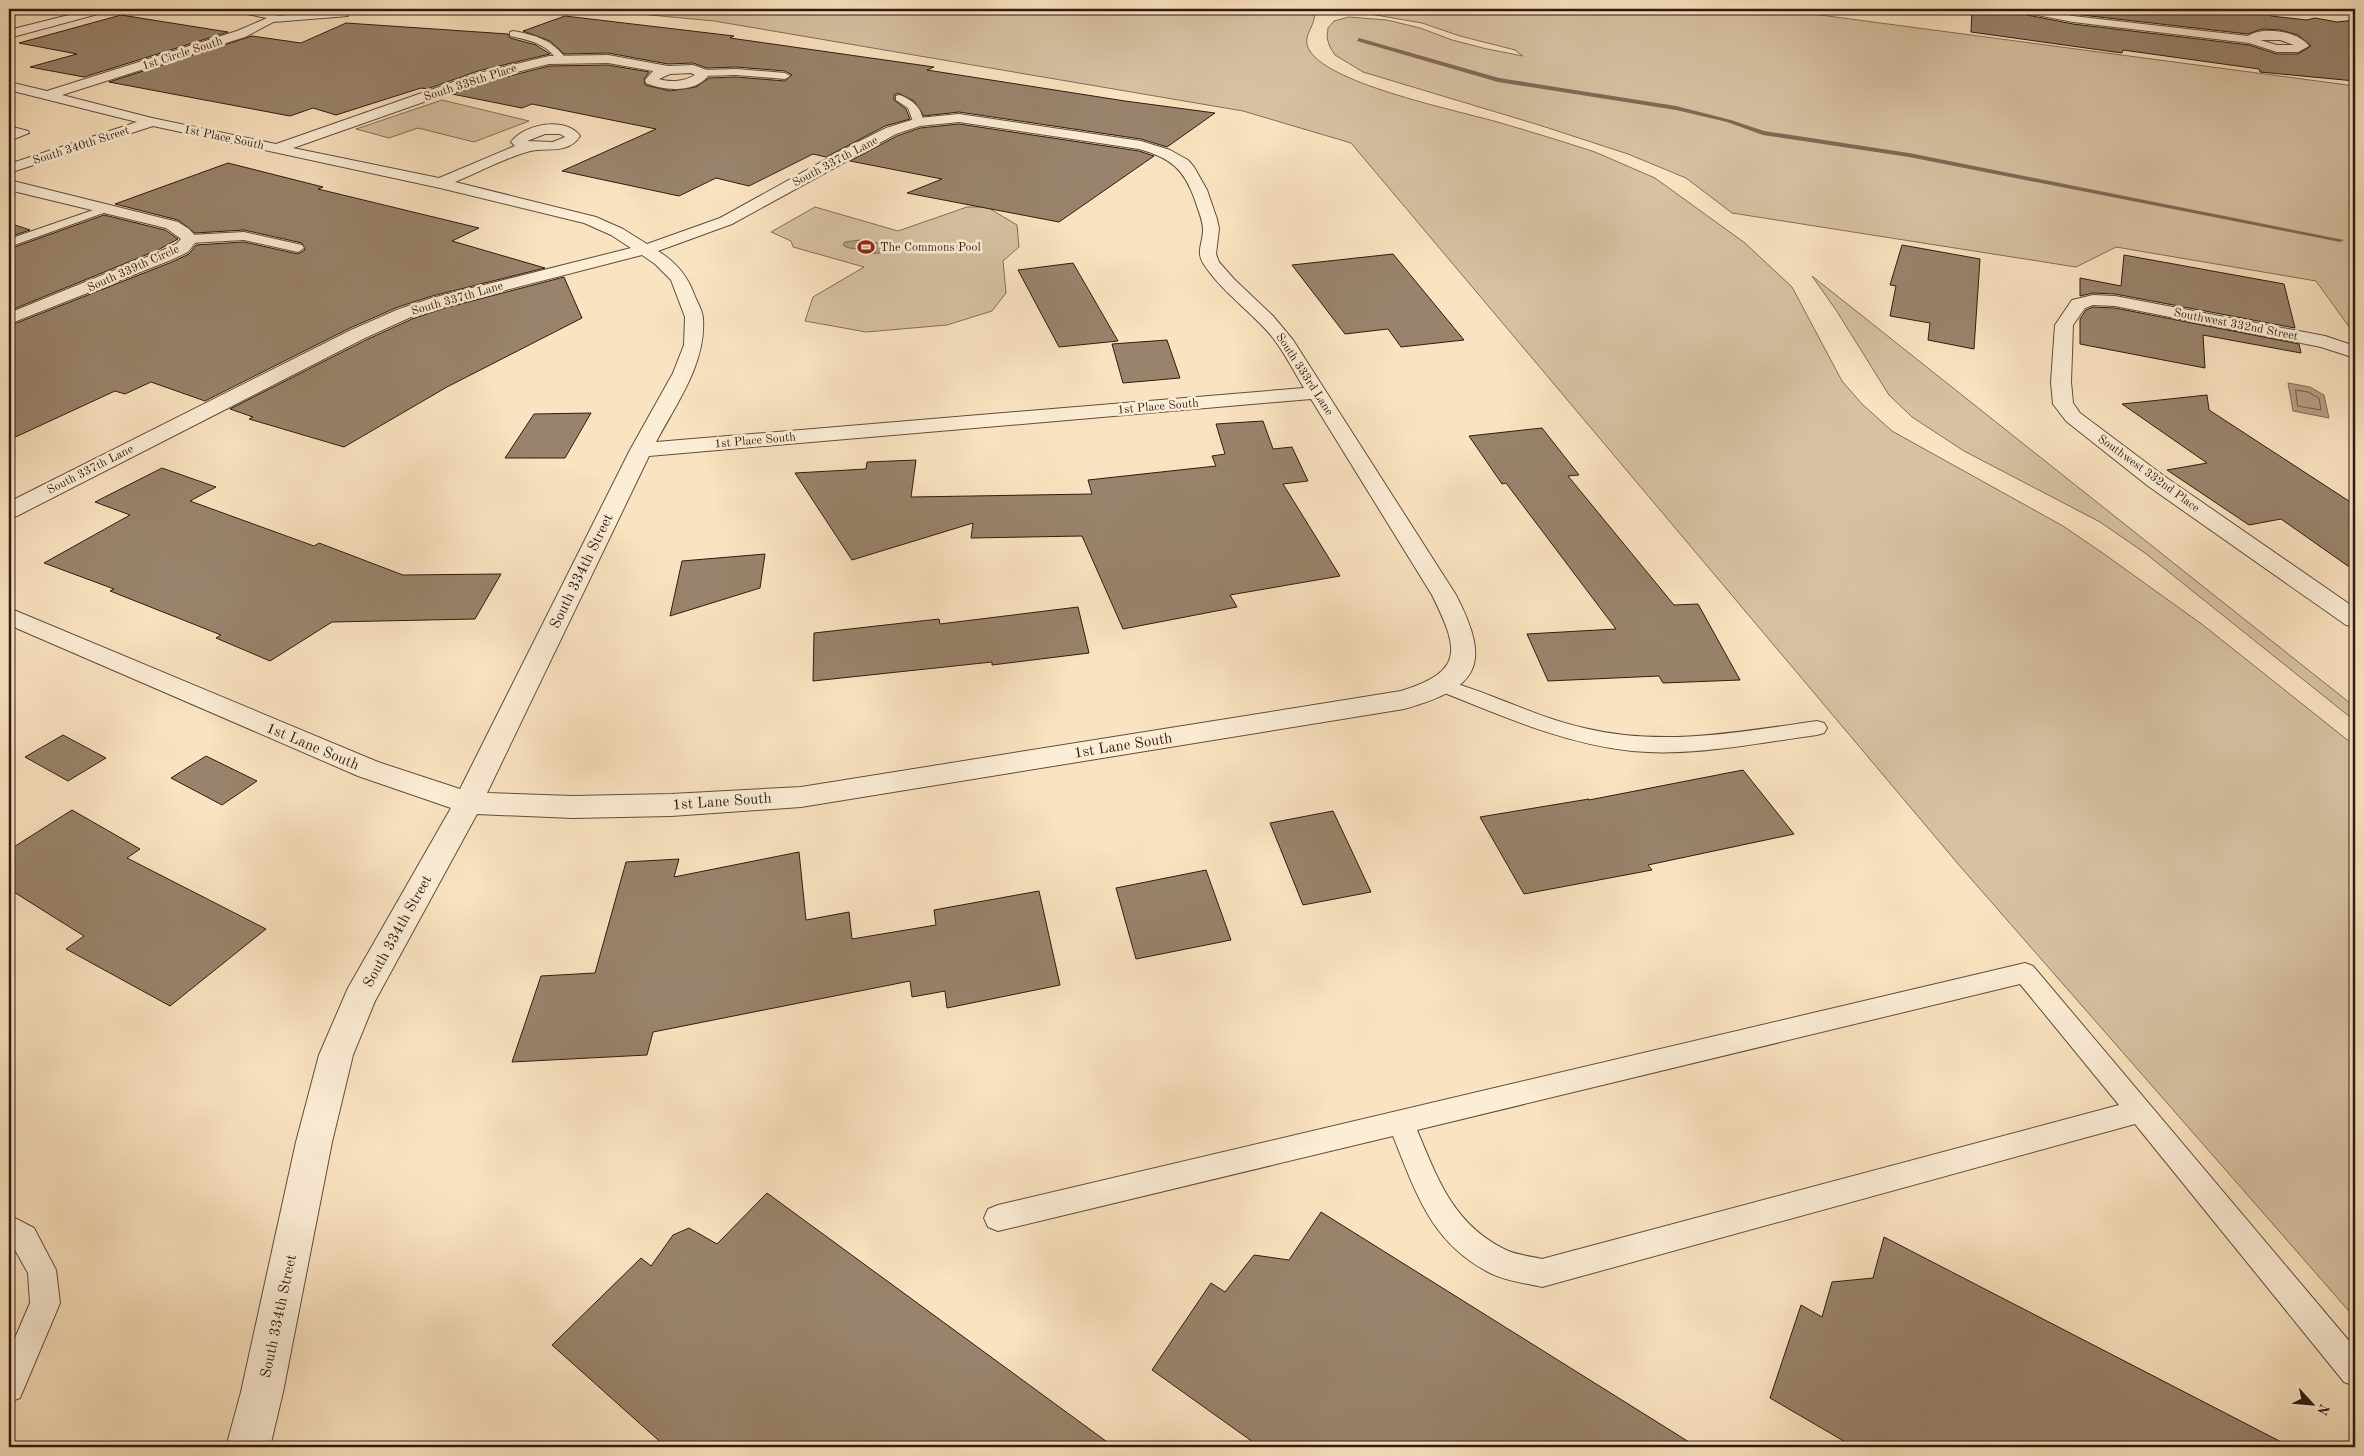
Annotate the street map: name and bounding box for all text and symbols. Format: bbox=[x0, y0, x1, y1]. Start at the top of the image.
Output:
street label: 1st Circle South bbox=[141, 35, 224, 73]
street label: South 338th Place bbox=[422, 62, 519, 104]
street label: 1st Place South bbox=[183, 124, 265, 152]
street label: South 340th Street bbox=[32, 125, 131, 167]
street label: South 337th Lane bbox=[791, 134, 881, 189]
sports icon: The Commons Pool bbox=[856, 237, 876, 257]
place label: The Commons Pool bbox=[880, 242, 981, 254]
street label: South 339th Circle bbox=[86, 243, 182, 295]
street label: South 337th Lane bbox=[410, 280, 505, 318]
street label: Southwest 332nd Street bbox=[2173, 307, 2299, 343]
street label: South 333rd Lane bbox=[1273, 331, 1335, 418]
street label: 1st Place South bbox=[1117, 397, 1200, 417]
street label: 1st Place South bbox=[714, 431, 797, 451]
street label: Southwest 332nd Place bbox=[2095, 433, 2202, 515]
street label: South 337th Lane bbox=[45, 443, 136, 497]
street label: South 334th Street bbox=[548, 512, 617, 631]
street label: 1st Lane South bbox=[264, 721, 361, 774]
street label: 1st Lane South bbox=[1073, 731, 1174, 762]
street label: 1st Lane South bbox=[672, 792, 772, 813]
street label: South 334th Street bbox=[361, 873, 435, 990]
street label: South 334th Street bbox=[259, 1253, 300, 1379]
north arrow bbox=[2286, 1378, 2336, 1428]
text: N bbox=[2314, 1401, 2331, 1417]

